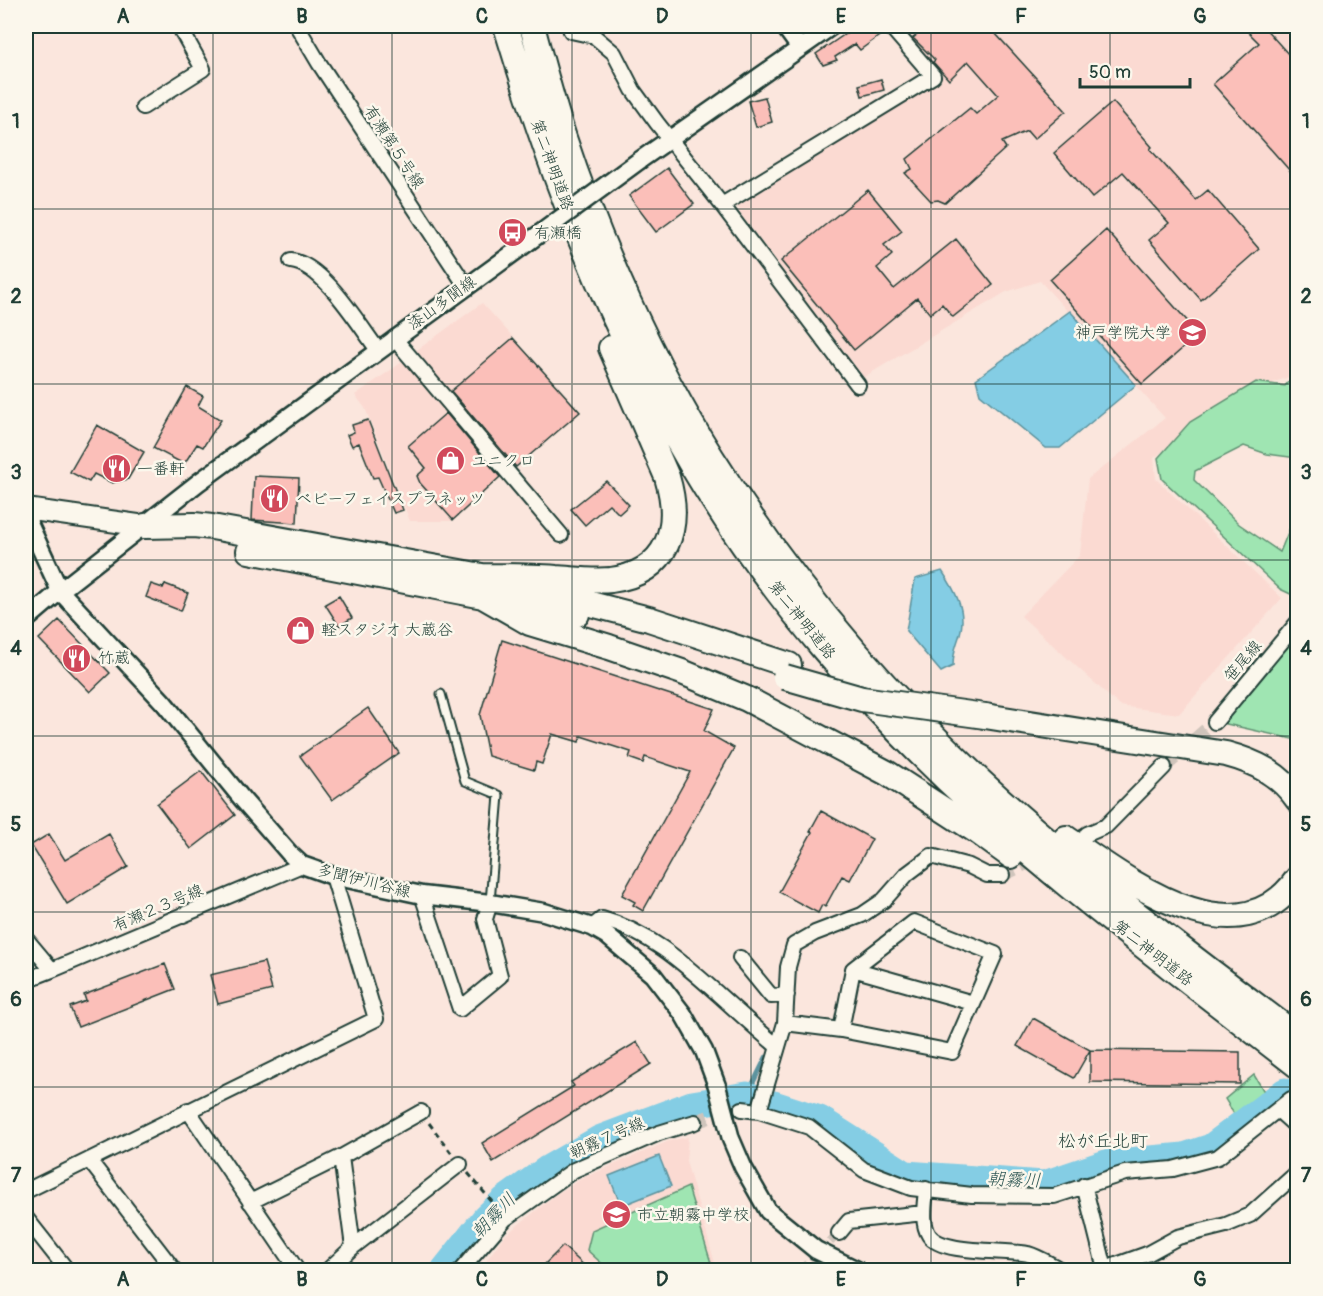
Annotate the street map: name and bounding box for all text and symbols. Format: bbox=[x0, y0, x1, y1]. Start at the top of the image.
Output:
text: A bbox=[117, 4, 130, 29]
text: B bbox=[296, 4, 308, 29]
text: C bbox=[476, 4, 488, 29]
text: D bbox=[656, 4, 669, 29]
text: E bbox=[836, 4, 847, 29]
text: F bbox=[1015, 4, 1027, 29]
text: G bbox=[1193, 4, 1207, 29]
scale bar bbox=[1080, 51, 1190, 89]
text: 50 m bbox=[1089, 61, 1131, 84]
street label: 有瀬第５号線 bbox=[359, 101, 429, 193]
text: 1 bbox=[12, 109, 20, 134]
text: 1 bbox=[1302, 109, 1310, 134]
street label: 第二神明道路 bbox=[526, 116, 578, 214]
bus stop icon: 有瀬橋 bbox=[497, 217, 529, 249]
place label: 有瀬橋 bbox=[534, 223, 582, 243]
street label: 漆山多聞線 bbox=[404, 271, 480, 335]
text: 2 bbox=[10, 284, 22, 309]
text: 2 bbox=[1300, 284, 1312, 309]
school or university icon: 神戸学院大学 bbox=[1176, 317, 1208, 349]
place label: 神戸学院大学 bbox=[1075, 323, 1171, 343]
shop icon: ユニクロ bbox=[434, 445, 466, 477]
place label: ユニクロ bbox=[471, 451, 535, 471]
restaurant icon: 一番軒 bbox=[100, 453, 132, 485]
place label: 一番軒 bbox=[137, 459, 185, 479]
text: 3 bbox=[10, 460, 22, 485]
text: 3 bbox=[1300, 460, 1312, 485]
restaurant icon: ベビーフェイスプラネッツ bbox=[259, 483, 291, 515]
place label: ベビーフェイスプラネッツ bbox=[296, 489, 485, 509]
street label: 第二神明道路 bbox=[764, 576, 840, 664]
shop icon: 軽スタジオ 大蔵谷 bbox=[284, 614, 316, 646]
place label: 軽スタジオ 大蔵谷 bbox=[321, 620, 453, 640]
text: 4 bbox=[10, 636, 22, 661]
street label: 笹尾線 bbox=[1220, 636, 1266, 686]
text: 4 bbox=[1300, 636, 1312, 661]
restaurant icon: 竹蔵 bbox=[61, 642, 93, 674]
place label: 竹蔵 bbox=[98, 648, 130, 668]
text: 5 bbox=[11, 812, 22, 837]
text: 5 bbox=[1301, 812, 1312, 837]
street label: 多聞伊川谷線 bbox=[315, 860, 413, 902]
street label: 有瀬２３号線 bbox=[110, 880, 206, 936]
street label: 第二神明道路 bbox=[1109, 916, 1197, 990]
text: 6 bbox=[10, 987, 22, 1012]
text: 6 bbox=[1300, 987, 1312, 1012]
street label: 朝霧７号線 bbox=[566, 1113, 648, 1163]
district label: 松が丘北町 bbox=[1058, 1130, 1148, 1153]
text: 7 bbox=[11, 1163, 22, 1188]
text: 7 bbox=[1301, 1163, 1312, 1188]
water label: 朝霧川 bbox=[987, 1168, 1041, 1192]
water label: 朝霧川 bbox=[467, 1189, 521, 1243]
school or university icon: 市立朝霧中学校 bbox=[600, 1199, 632, 1231]
place label: 市立朝霧中学校 bbox=[637, 1205, 749, 1225]
text: A bbox=[117, 1267, 130, 1292]
text: B bbox=[296, 1267, 308, 1292]
text: C bbox=[476, 1267, 488, 1292]
text: D bbox=[656, 1267, 669, 1292]
text: E bbox=[836, 1267, 847, 1292]
text: F bbox=[1015, 1267, 1027, 1292]
text: G bbox=[1193, 1267, 1207, 1292]

